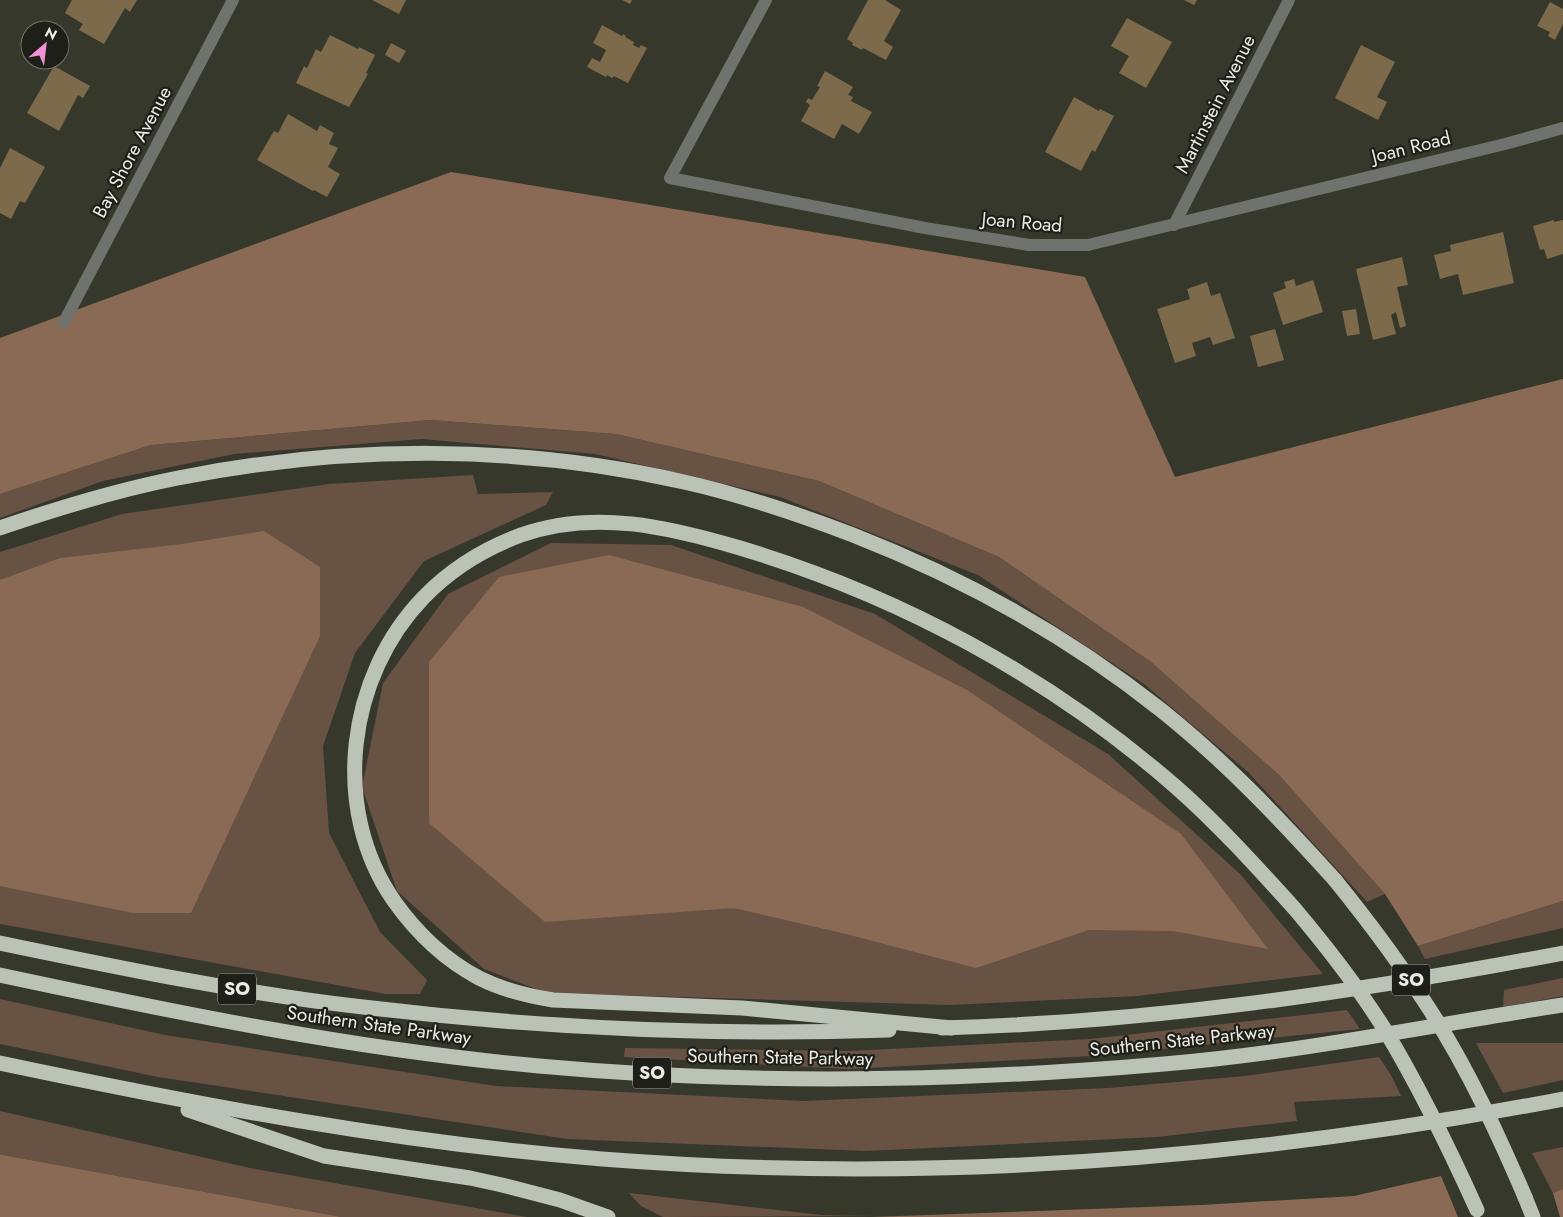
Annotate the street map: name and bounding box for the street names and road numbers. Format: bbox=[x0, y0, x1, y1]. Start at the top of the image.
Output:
street label: Martinstein Avenue bbox=[1168, 30, 1262, 178]
street label: Bay Shore Avenue bbox=[86, 81, 178, 223]
street label: Joan Road bbox=[1366, 124, 1453, 171]
street label: Joan Road bbox=[978, 205, 1063, 239]
road number: SO bbox=[1392, 964, 1430, 996]
road number: SO bbox=[218, 974, 256, 1004]
street label: Southern State Parkway bbox=[285, 999, 474, 1051]
street label: Southern State Parkway bbox=[1088, 1017, 1276, 1063]
street label: Southern State Parkway bbox=[687, 1042, 874, 1072]
road number: SO bbox=[633, 1058, 671, 1088]

